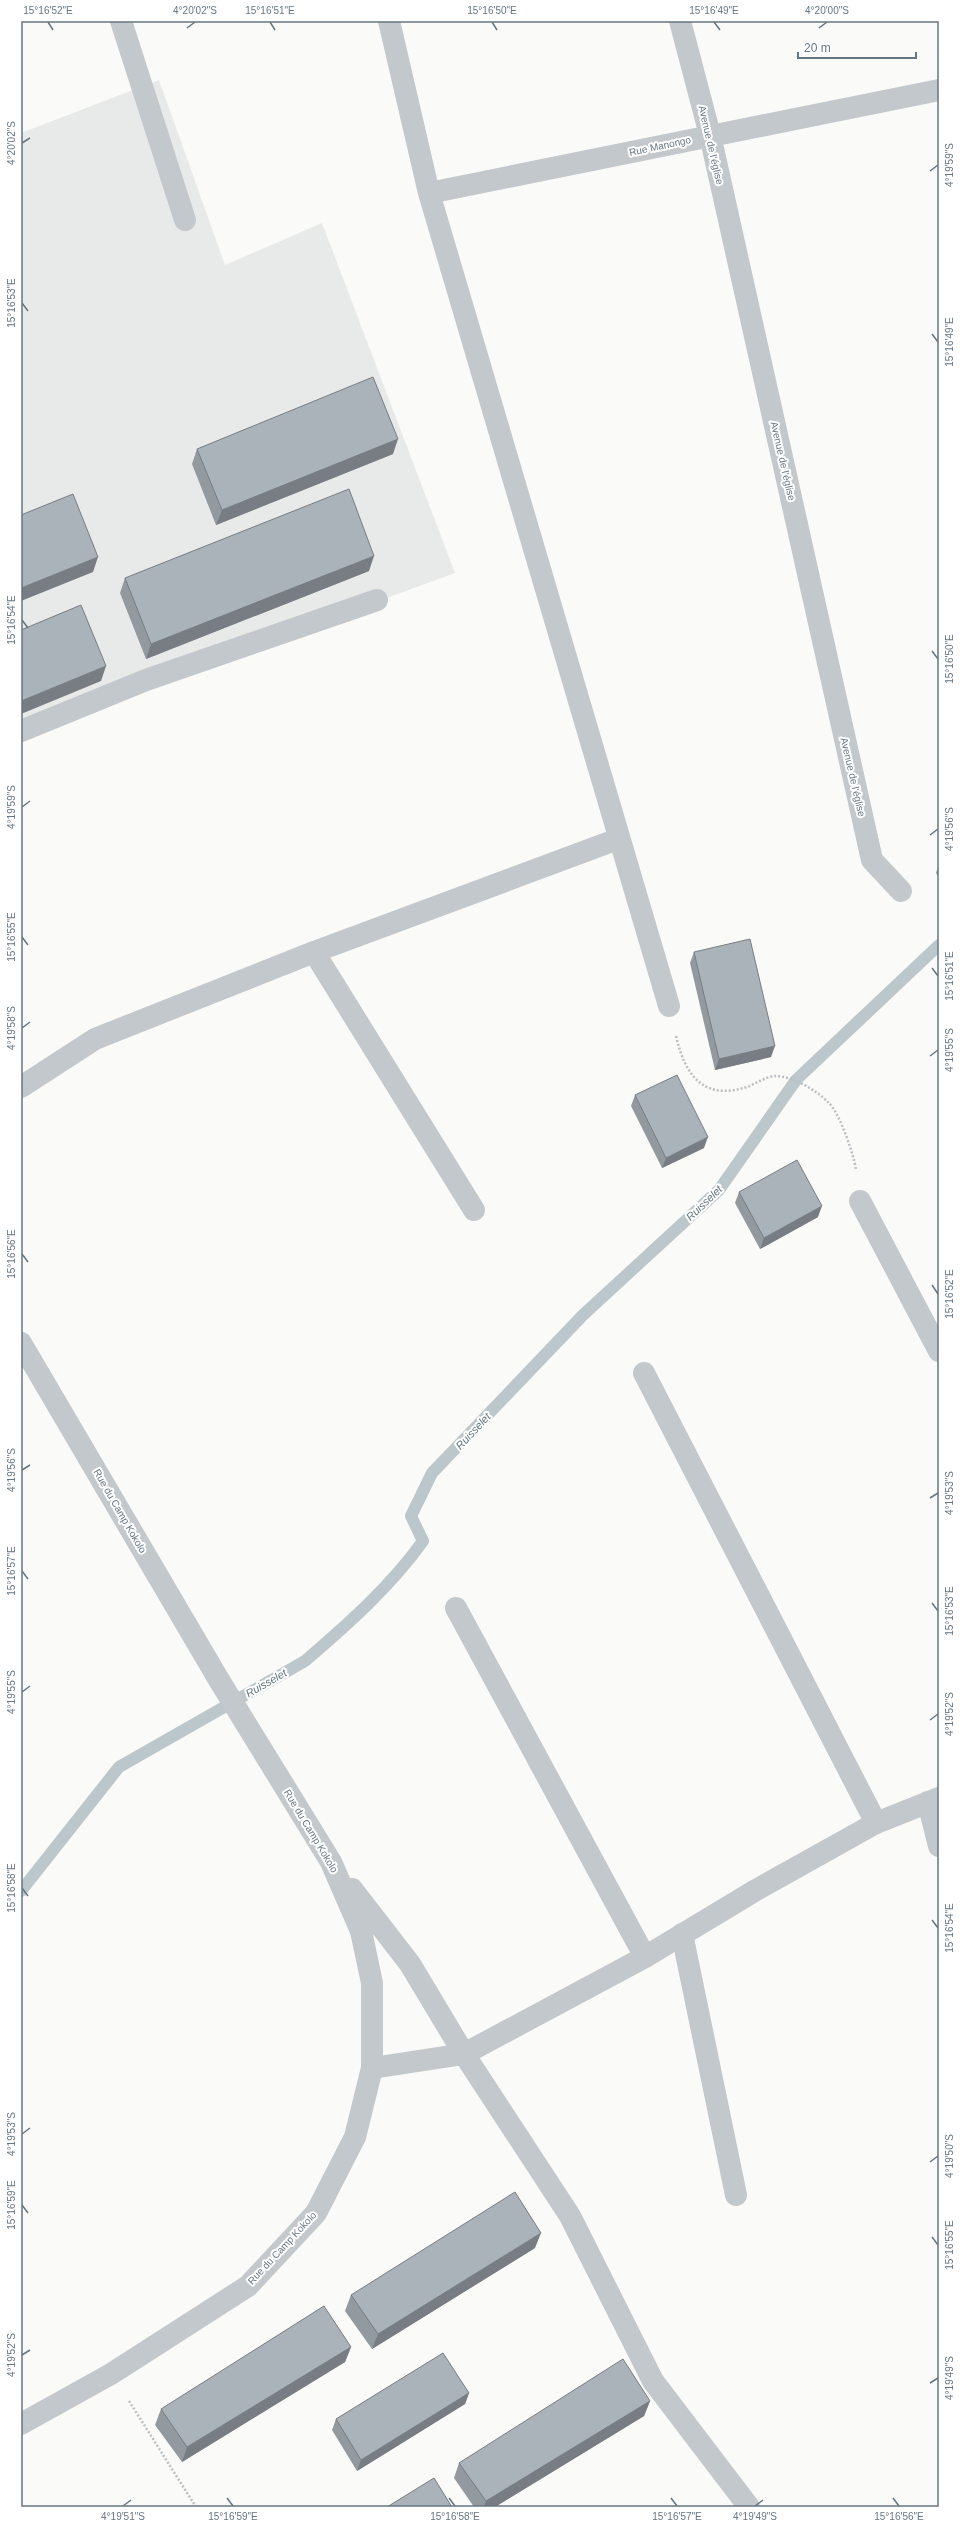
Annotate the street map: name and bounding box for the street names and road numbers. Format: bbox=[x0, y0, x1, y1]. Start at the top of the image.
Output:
street label: Avenue de l'église bbox=[697, 104, 726, 186]
street label: Rue Manongo bbox=[628, 134, 692, 158]
street label: Avenue de l'église bbox=[769, 420, 798, 502]
street label: Avenue de l'église bbox=[839, 736, 868, 818]
street label: Rue du Camp Kokolo bbox=[91, 1467, 149, 1555]
street label: Rue du Camp Kokolo bbox=[282, 1787, 340, 1875]
street label: Rue du Camp Kokolo bbox=[246, 2209, 319, 2287]

